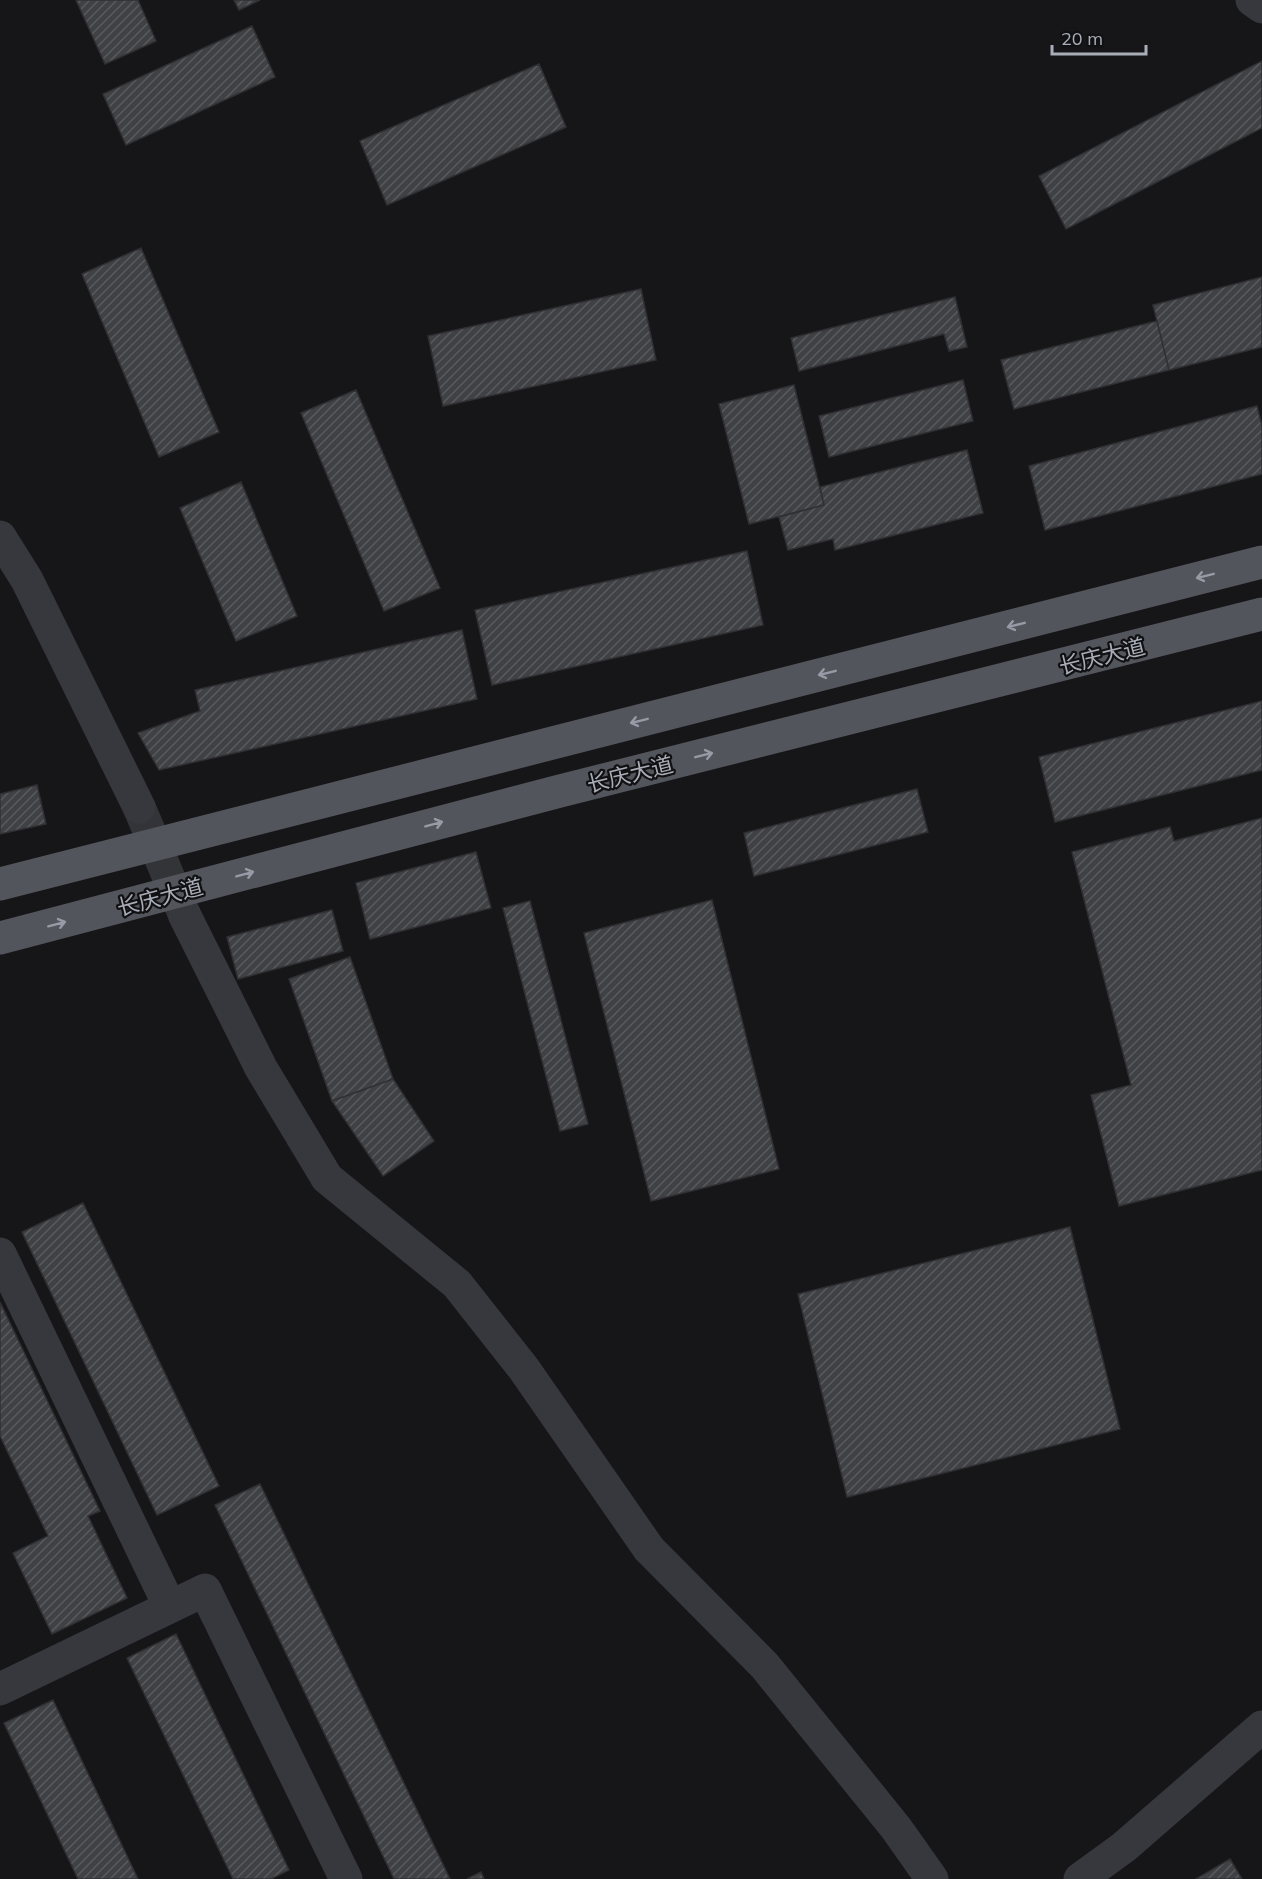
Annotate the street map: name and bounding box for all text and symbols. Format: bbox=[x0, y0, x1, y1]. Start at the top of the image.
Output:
scale bar bbox=[1052, 18, 1146, 56]
text: 20 m bbox=[1061, 27, 1103, 50]
one-way arrow bbox=[1196, 571, 1215, 583]
one-way arrow bbox=[1007, 619, 1026, 631]
street label: 长庆大道 bbox=[1056, 632, 1148, 680]
one-way arrow bbox=[818, 667, 837, 679]
one-way arrow bbox=[629, 716, 648, 728]
one-way arrow bbox=[694, 749, 713, 761]
street label: 长庆大道 bbox=[584, 750, 676, 798]
one-way arrow bbox=[424, 818, 443, 830]
one-way arrow bbox=[235, 868, 254, 880]
street label: 长庆大道 bbox=[114, 872, 206, 922]
one-way arrow bbox=[47, 917, 66, 929]

